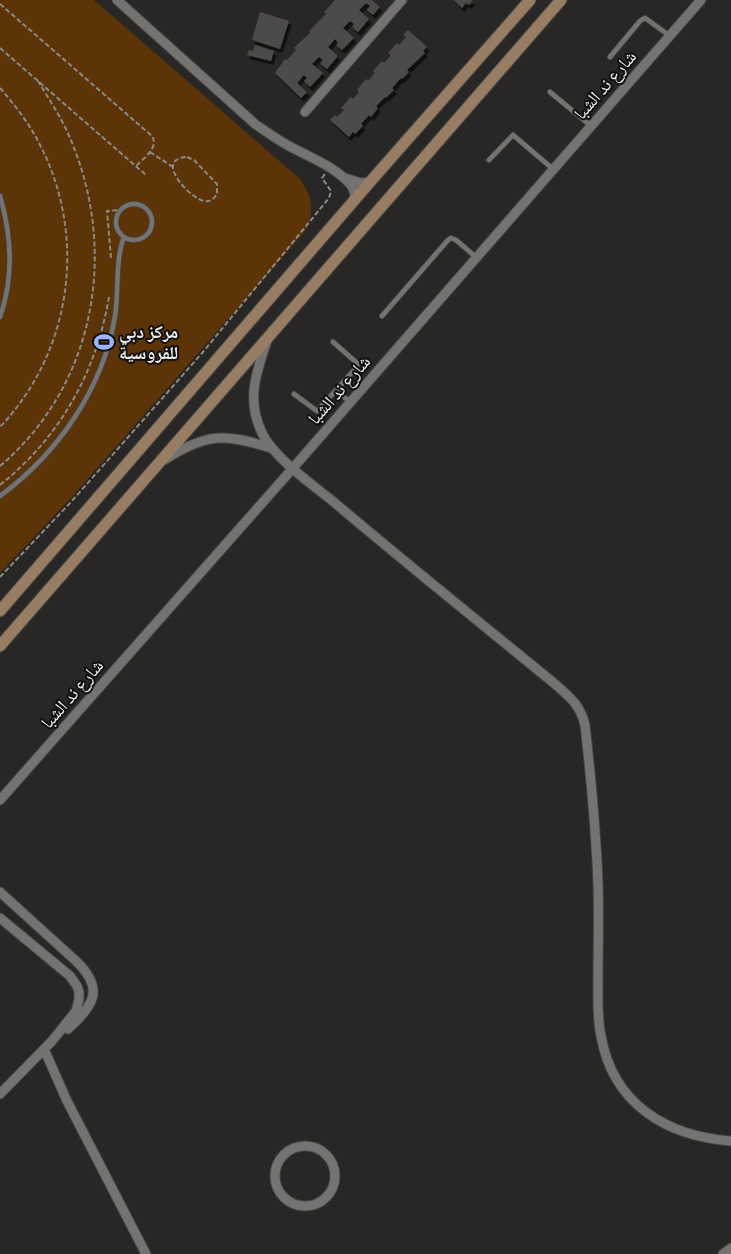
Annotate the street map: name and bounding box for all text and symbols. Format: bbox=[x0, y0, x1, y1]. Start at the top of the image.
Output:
street label: شارع ند الشبا bbox=[570, 47, 641, 124]
place label: مركز دبي للفروسية bbox=[119, 322, 178, 363]
sports icon: مركز دبي للفروسية bbox=[93, 331, 115, 353]
street label: شارع ند الشبا bbox=[304, 352, 375, 429]
street label: شارع ند الشبا bbox=[37, 656, 108, 733]

